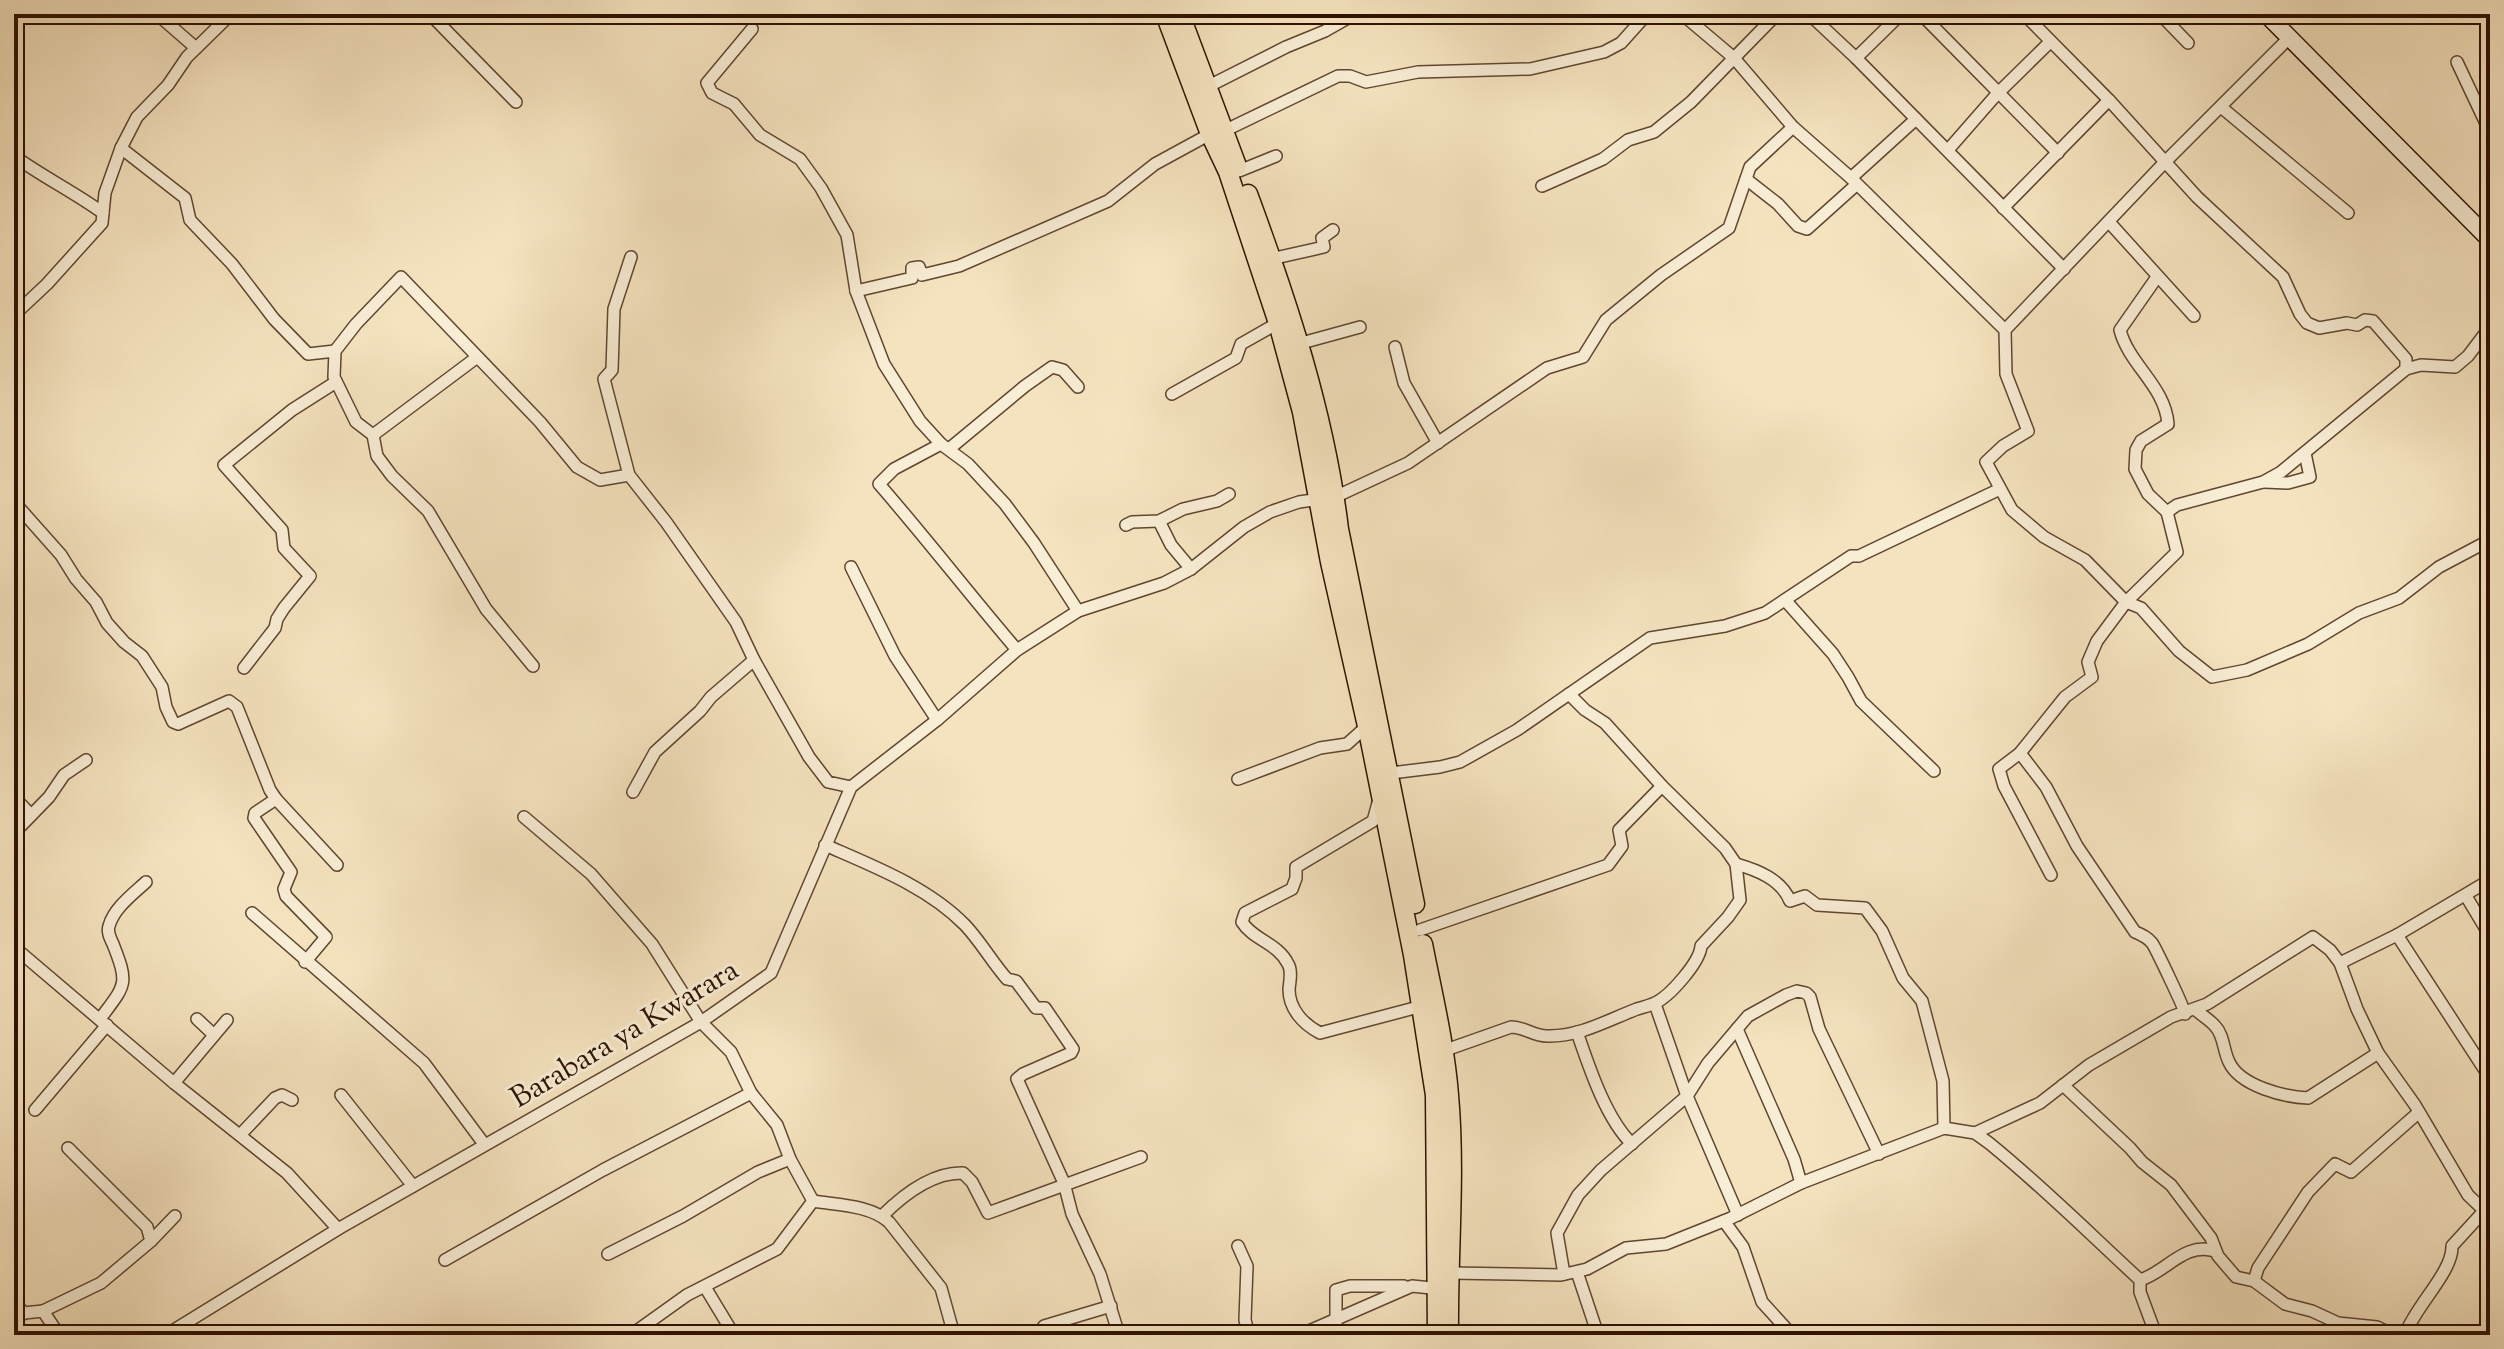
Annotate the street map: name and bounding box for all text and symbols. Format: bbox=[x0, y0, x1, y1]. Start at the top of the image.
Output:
street label: Barabara ya Kwarara bbox=[503, 950, 748, 1120]

